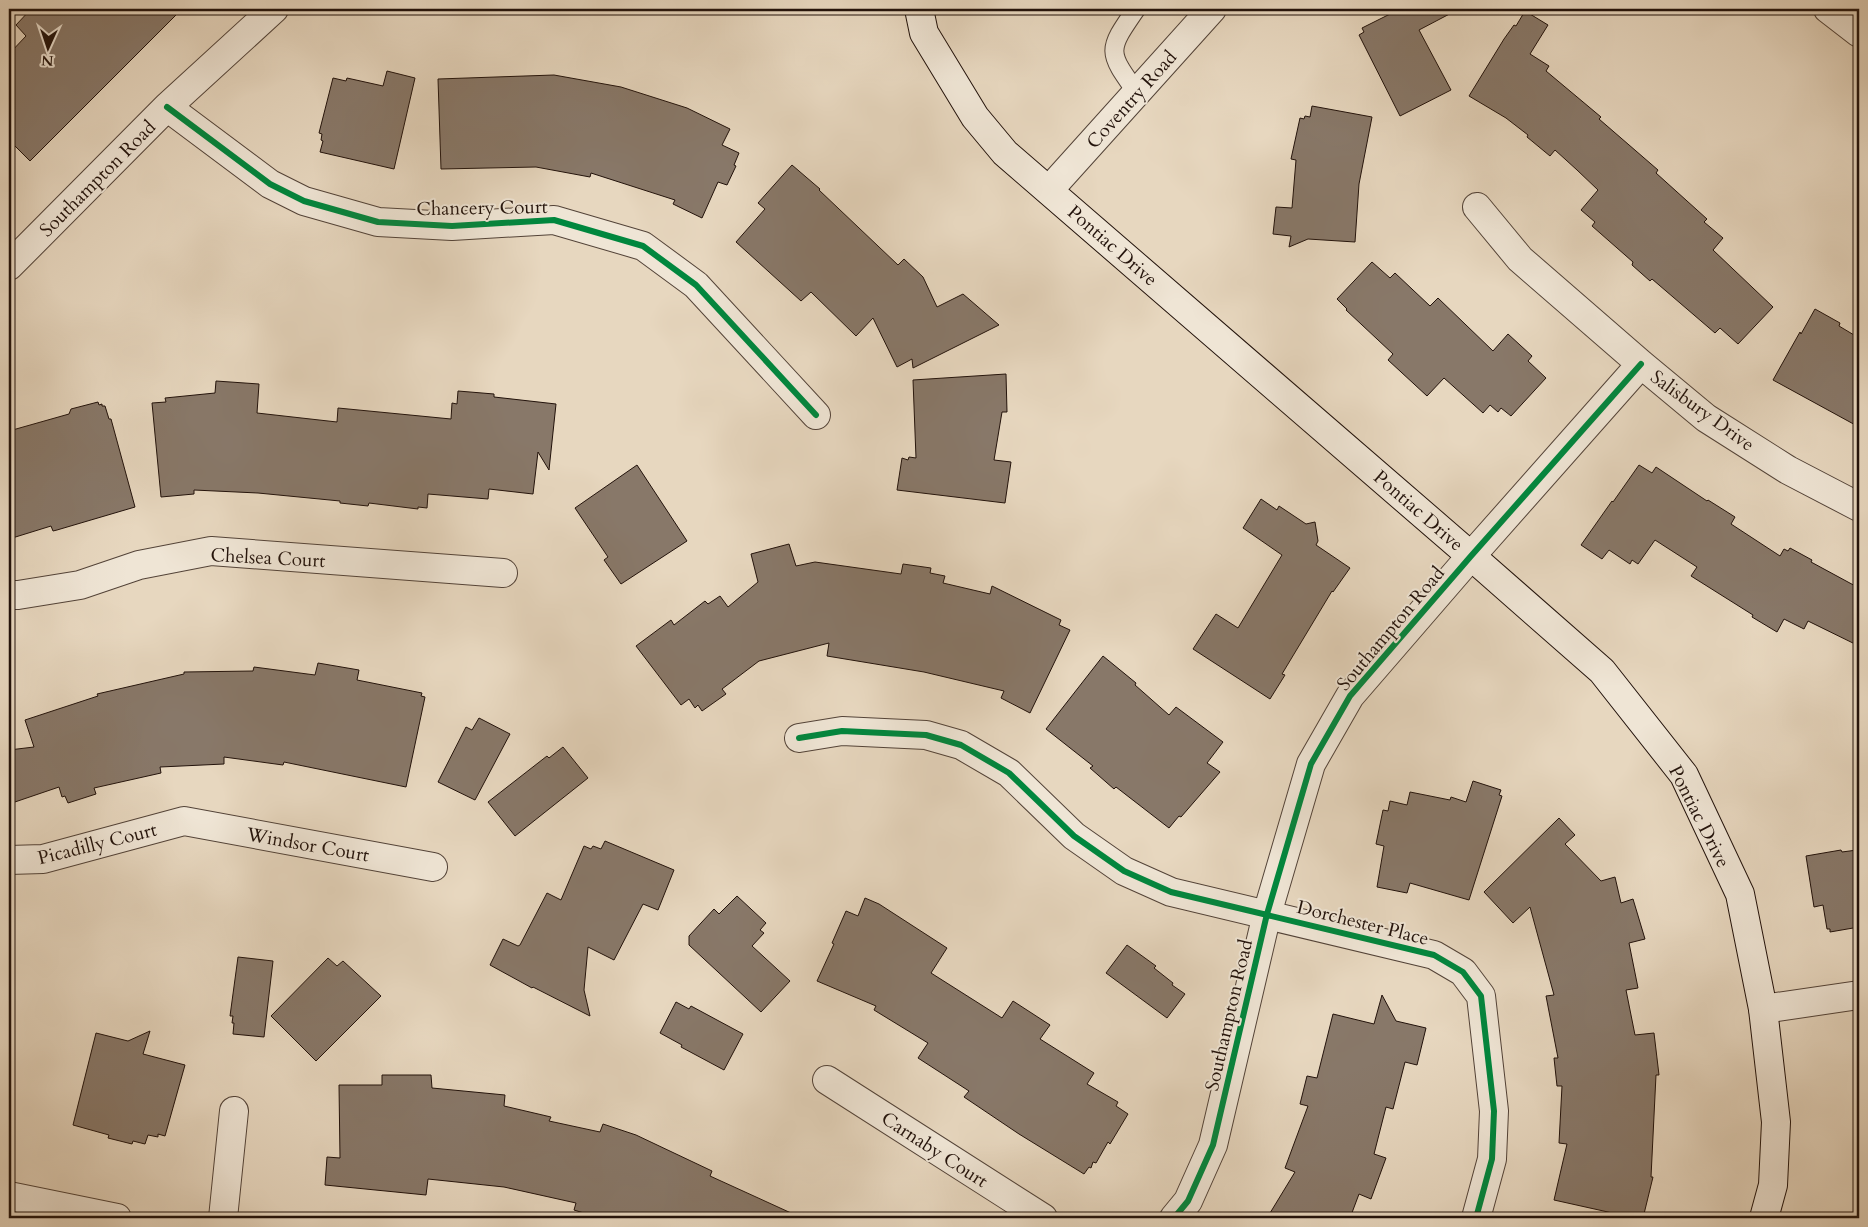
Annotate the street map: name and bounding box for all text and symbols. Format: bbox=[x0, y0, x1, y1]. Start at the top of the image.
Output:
north arrow bbox=[22, 22, 72, 72]
street label: Coventry Road bbox=[1081, 45, 1183, 154]
text: N bbox=[41, 51, 54, 70]
street label: Southampton Road bbox=[34, 115, 162, 243]
street label: Chancery Court bbox=[416, 194, 548, 222]
street label: Pontiac Drive bbox=[1062, 199, 1163, 292]
street label: Salisbury Drive bbox=[1645, 364, 1760, 457]
street label: Pontiac Drive bbox=[1368, 464, 1469, 557]
street label: Chelsea Court bbox=[210, 542, 326, 574]
street label: Southampton Road bbox=[1331, 561, 1451, 696]
street label: Pontiac Drive bbox=[1662, 761, 1736, 872]
street label: Picadilly Court bbox=[35, 817, 160, 871]
street label: Windsor Court bbox=[243, 821, 371, 869]
street label: Dorchester Place bbox=[1294, 894, 1431, 952]
street label: Southampton Road bbox=[1199, 937, 1259, 1094]
street label: Carnaby Court bbox=[876, 1106, 993, 1194]

